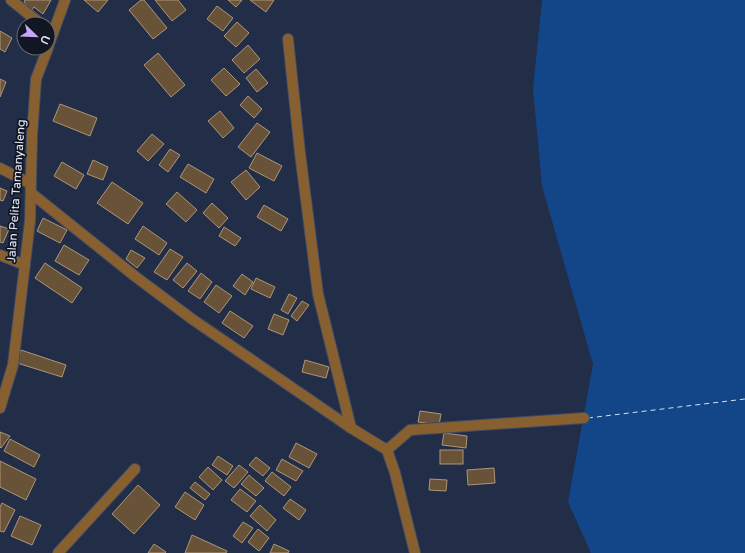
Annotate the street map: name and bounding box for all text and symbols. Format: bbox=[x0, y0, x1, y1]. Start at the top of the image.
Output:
north arrow bbox=[16, 16, 56, 56]
text: U bbox=[37, 33, 52, 46]
street label: Jalan Pelita Tamanyaleng bbox=[4, 119, 28, 263]

